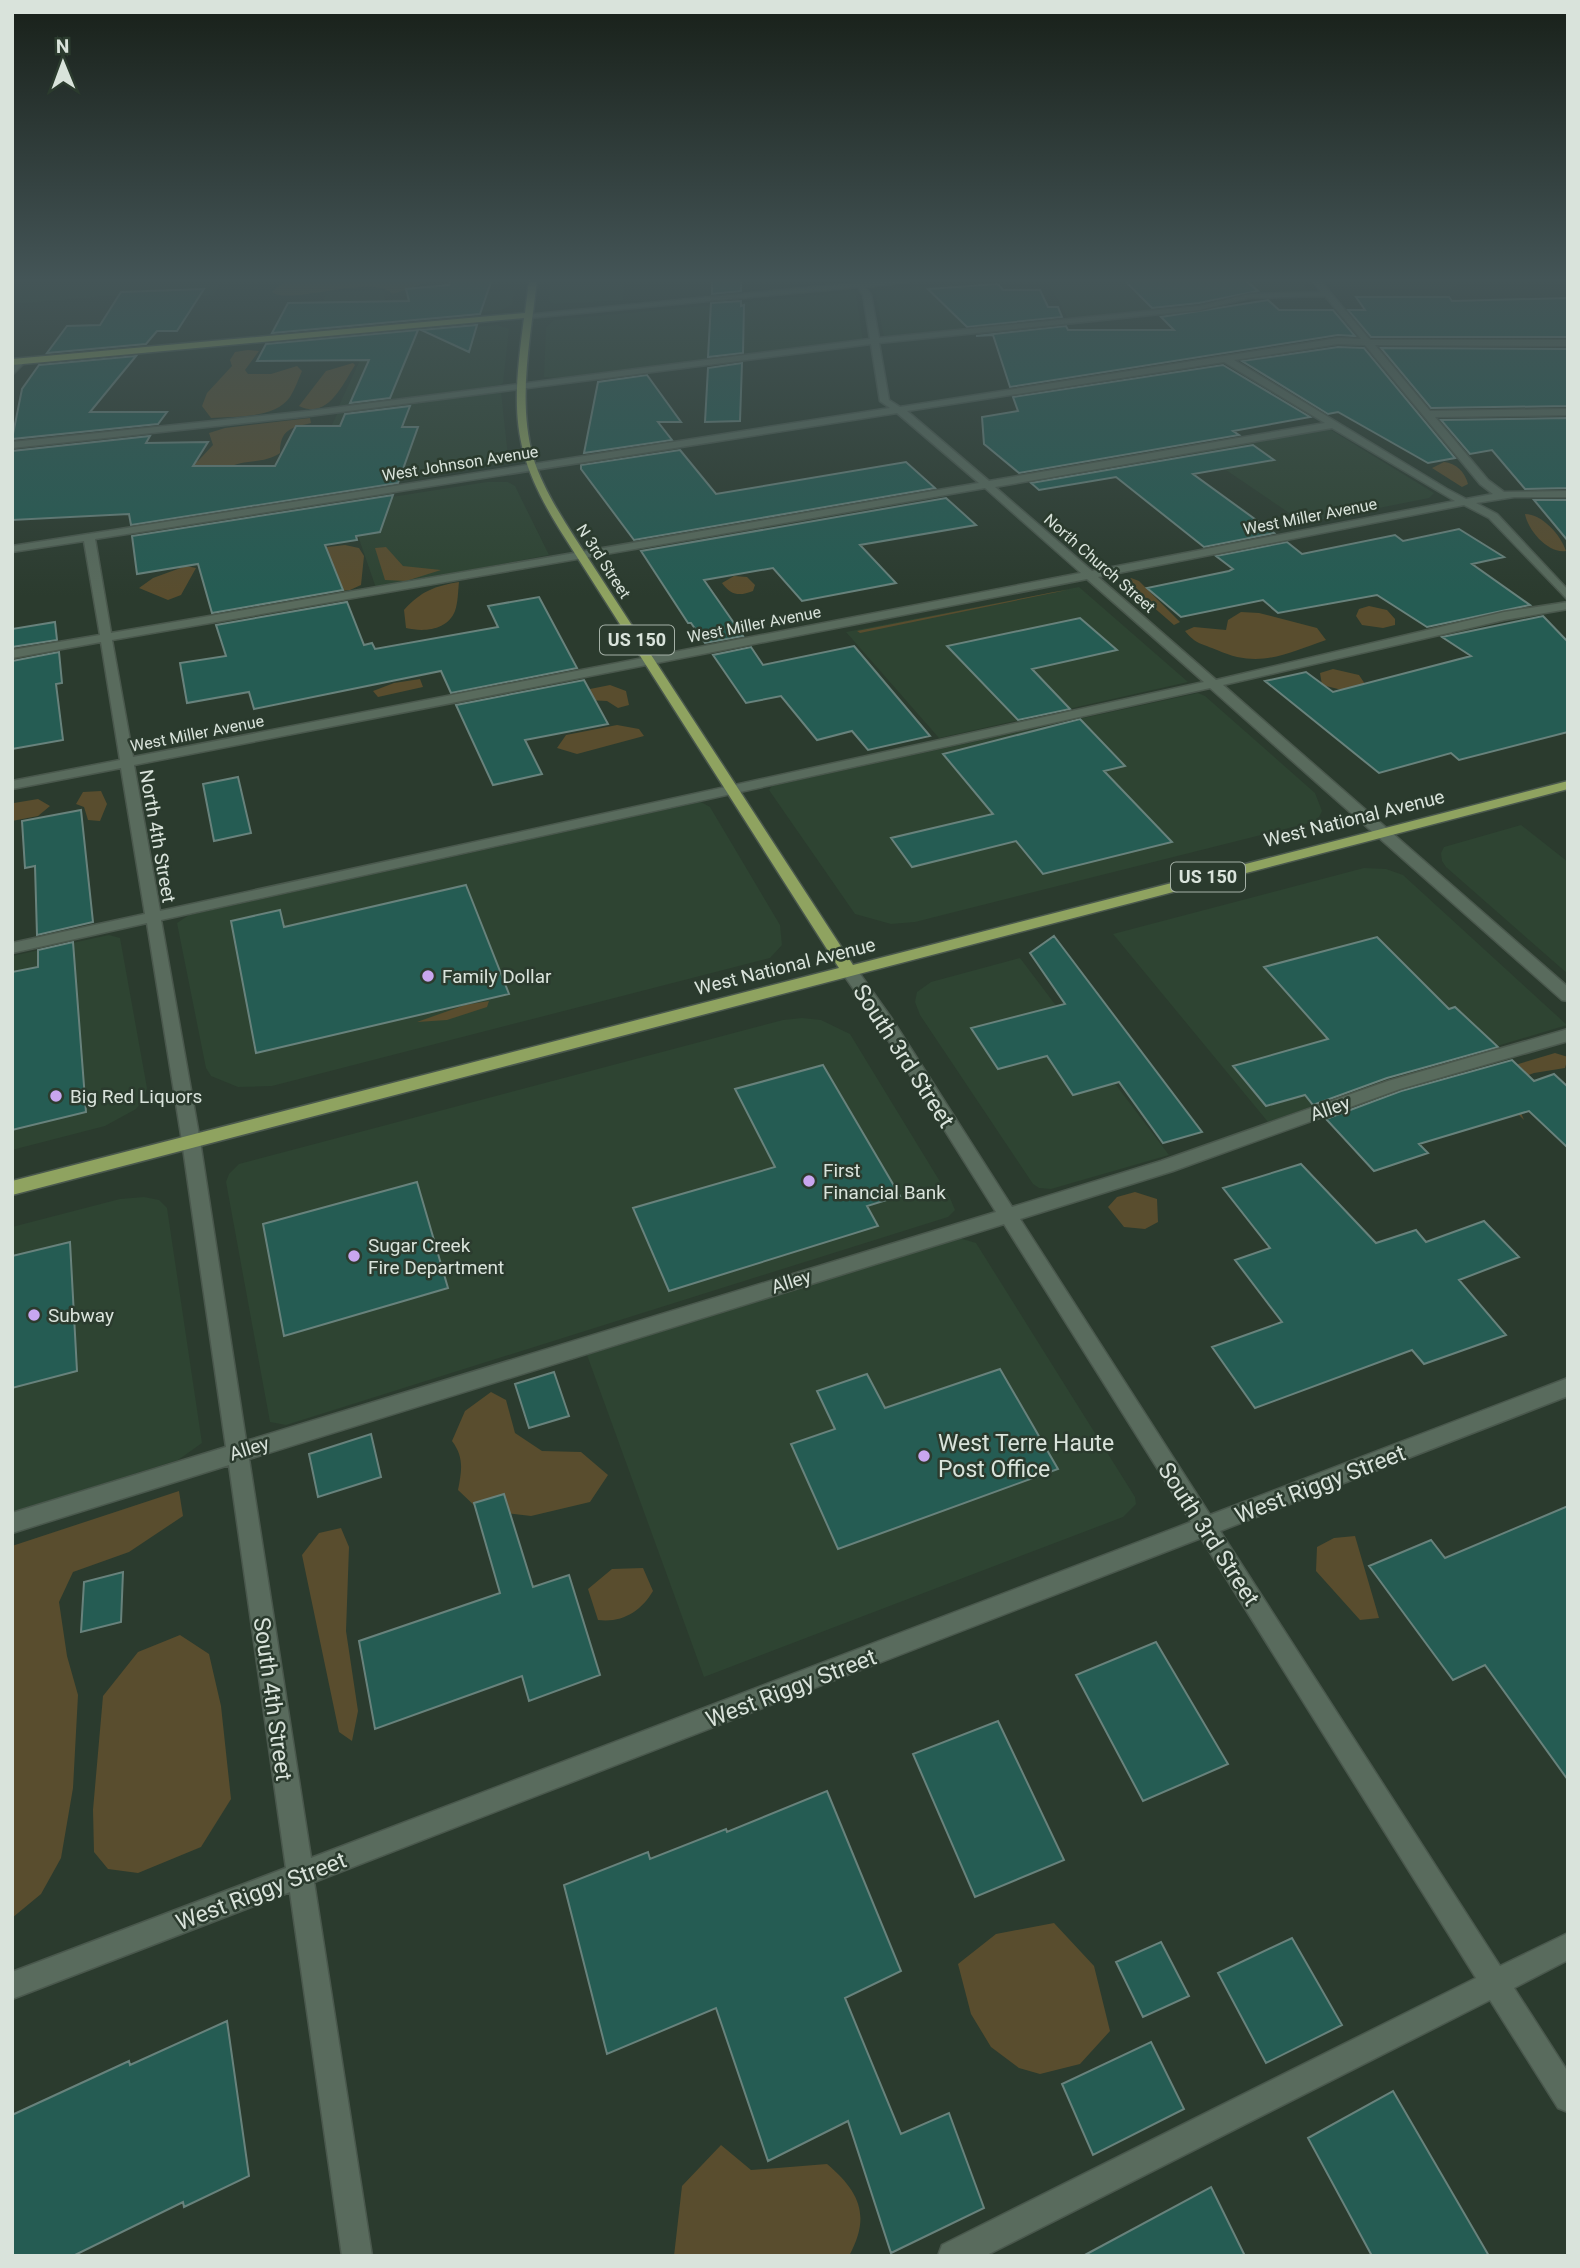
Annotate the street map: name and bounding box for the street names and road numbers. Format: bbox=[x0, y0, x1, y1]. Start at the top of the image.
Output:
street label: West Johnson Avenue bbox=[381, 442, 540, 485]
street label: West Miller Avenue bbox=[1242, 494, 1379, 539]
street label: North Church Street bbox=[1040, 510, 1159, 617]
street label: N 3rd Street bbox=[573, 521, 635, 602]
street label: West Miller Avenue bbox=[686, 602, 823, 647]
road number: US 150 bbox=[600, 626, 674, 654]
street label: West Miller Avenue bbox=[129, 711, 266, 756]
street label: North 4th Street bbox=[134, 768, 181, 905]
street label: West National Avenue bbox=[1261, 785, 1447, 852]
road number: US 150 bbox=[1171, 862, 1245, 892]
street label: West National Avenue bbox=[692, 933, 878, 1000]
street label: South 3rd Street bbox=[847, 980, 960, 1133]
street label: Alley bbox=[1307, 1091, 1353, 1126]
street label: Alley bbox=[768, 1265, 814, 1298]
street label: Alley bbox=[226, 1432, 272, 1465]
street label: West Riggy Street bbox=[1231, 1440, 1409, 1529]
street label: South 3rd Street bbox=[1152, 1458, 1265, 1611]
street label: South 4th Street bbox=[248, 1616, 297, 1783]
street label: West Riggy Street bbox=[702, 1644, 880, 1733]
street label: West Riggy Street bbox=[172, 1847, 350, 1936]

